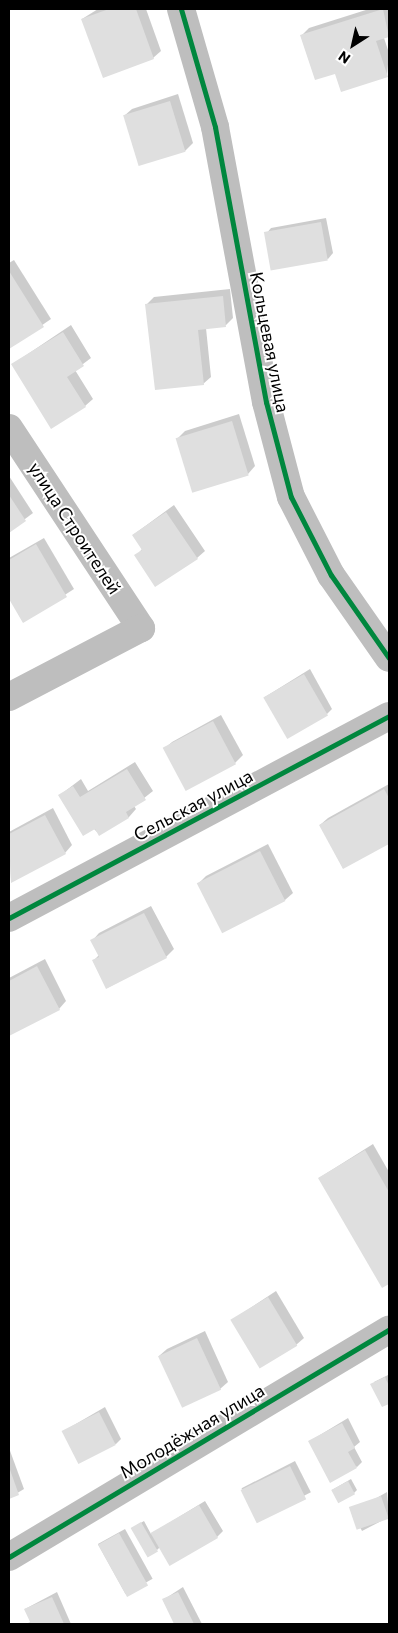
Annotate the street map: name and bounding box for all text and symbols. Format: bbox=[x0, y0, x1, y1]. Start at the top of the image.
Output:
north arrow bbox=[328, 20, 378, 70]
text: N bbox=[335, 48, 353, 68]
street label: Кольцевая улица bbox=[246, 270, 294, 414]
street label: улица Строителей bbox=[24, 458, 126, 598]
street label: Сельская улица bbox=[130, 765, 256, 845]
street label: Молодёжная улица bbox=[116, 1379, 268, 1483]

